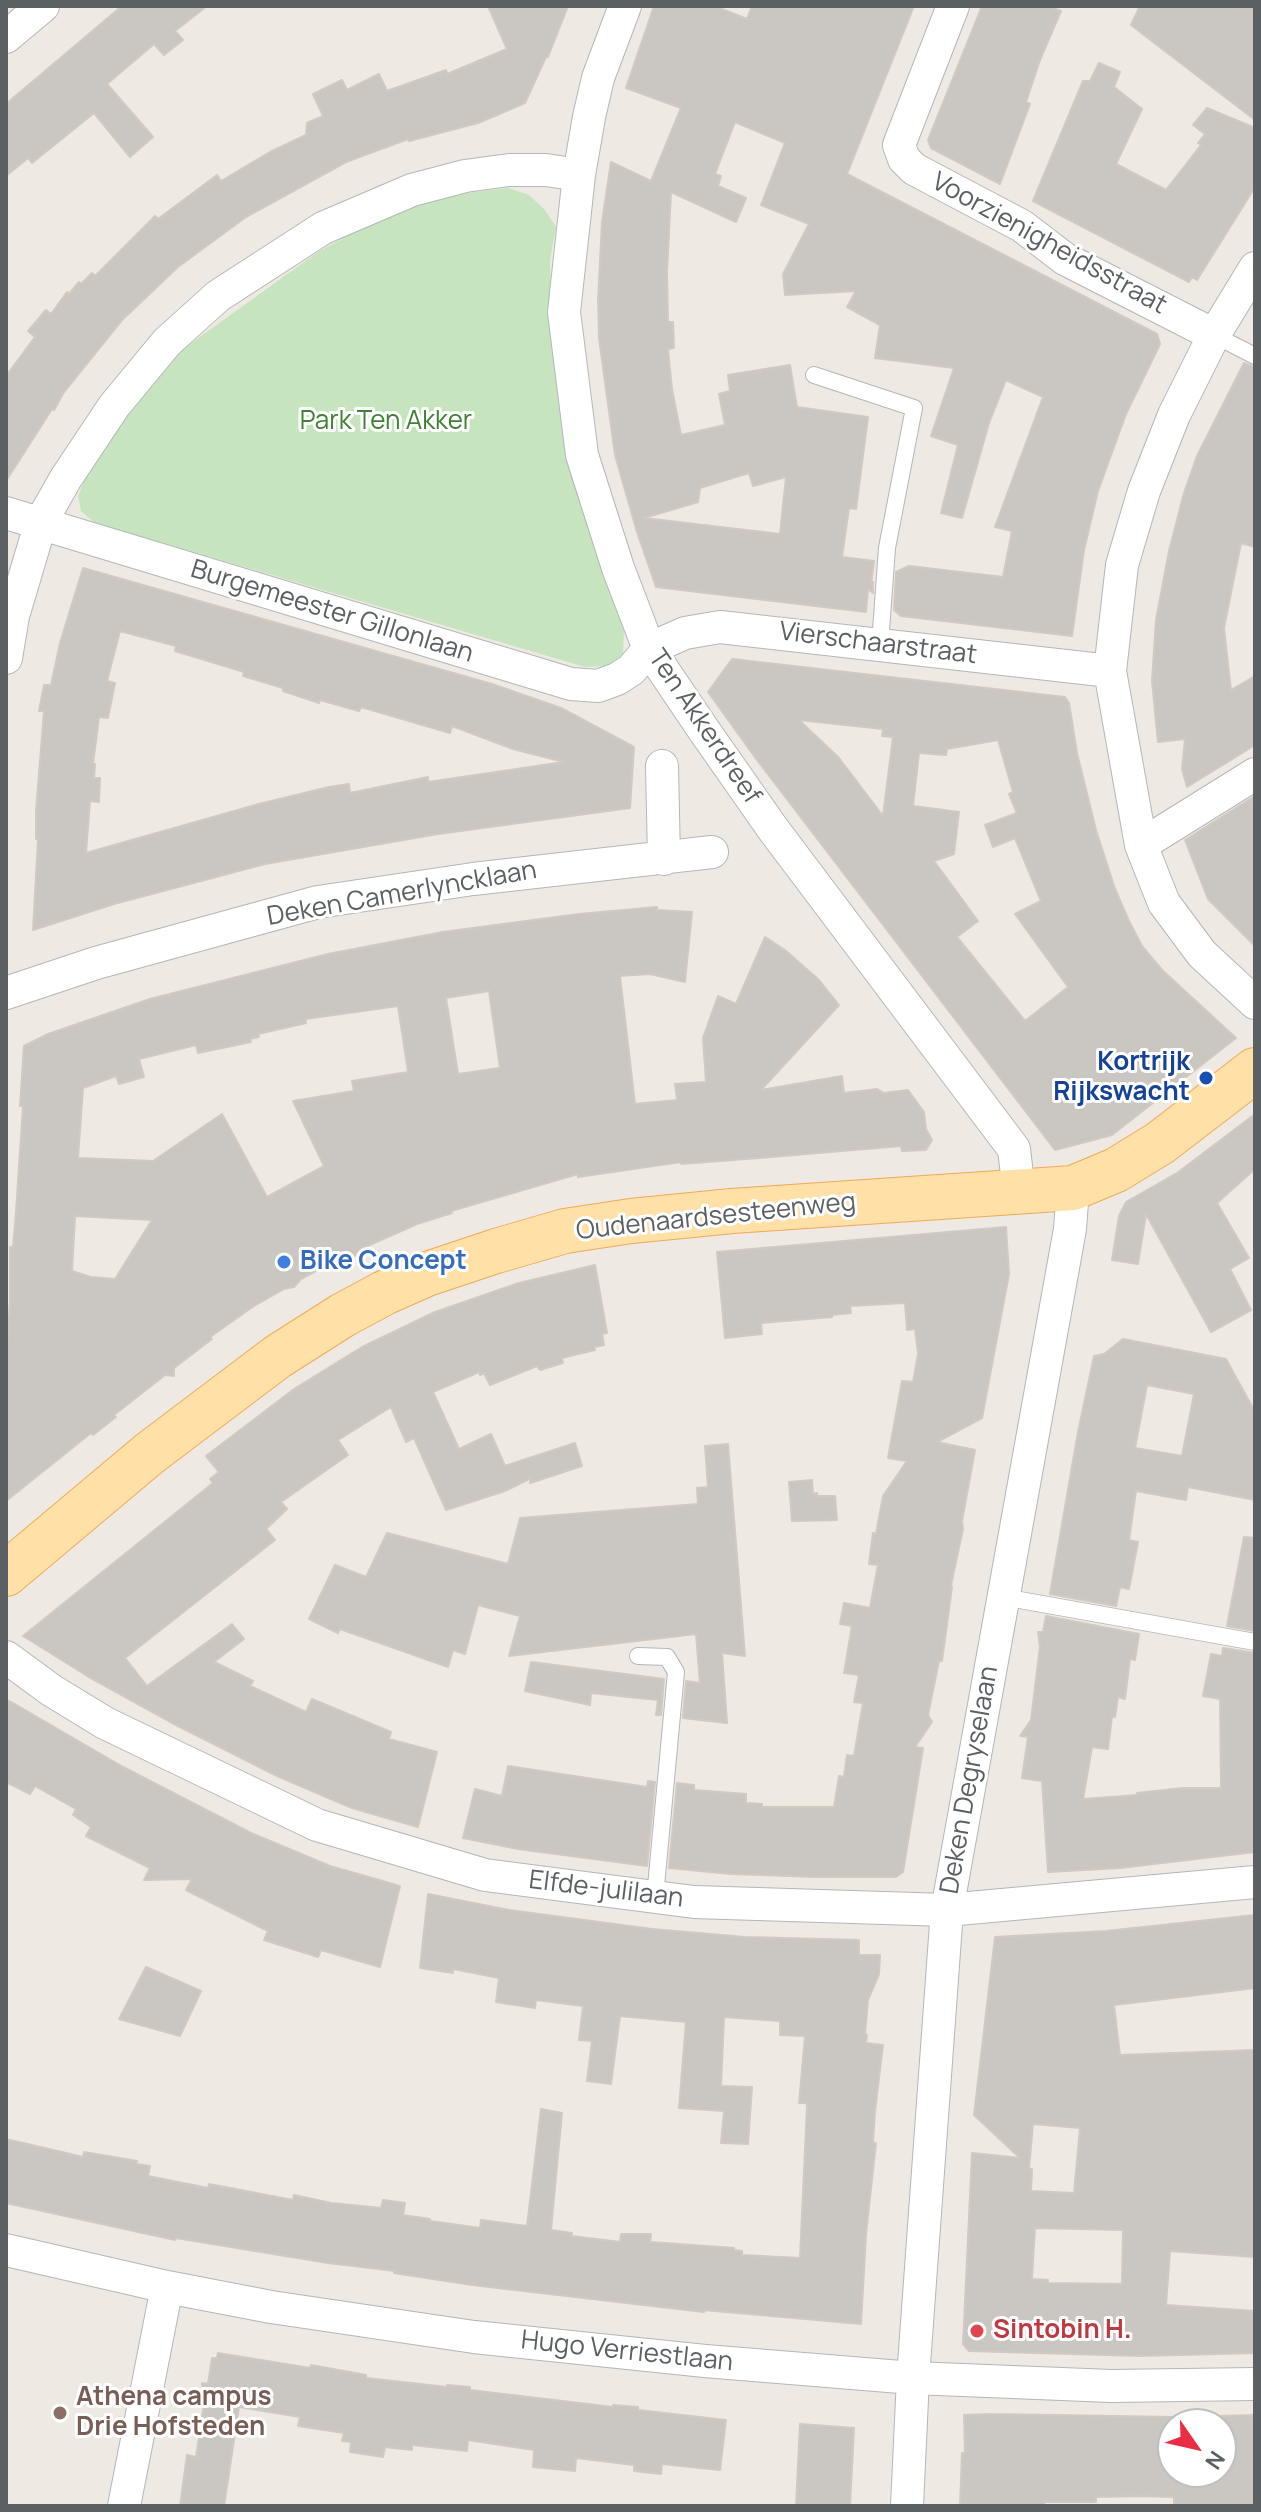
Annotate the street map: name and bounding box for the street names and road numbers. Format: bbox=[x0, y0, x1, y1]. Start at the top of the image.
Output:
street label: Voorzienigheidsstraat bbox=[926, 166, 1172, 322]
street label: Burgemeester Gillonlaan bbox=[187, 554, 477, 670]
street label: Vierschaarstraat bbox=[777, 616, 979, 672]
street label: Ten Akkerdreef bbox=[641, 644, 767, 810]
street label: Deken Camerlyncklaan bbox=[265, 855, 539, 933]
street label: Oudenaardsesteenweg bbox=[575, 1187, 857, 1247]
street label: Deken Degryselaan bbox=[935, 1664, 1005, 1896]
street label: Elfde-julilaan bbox=[527, 1865, 685, 1915]
street label: Hugo Verriestlaan bbox=[519, 2325, 735, 2379]

